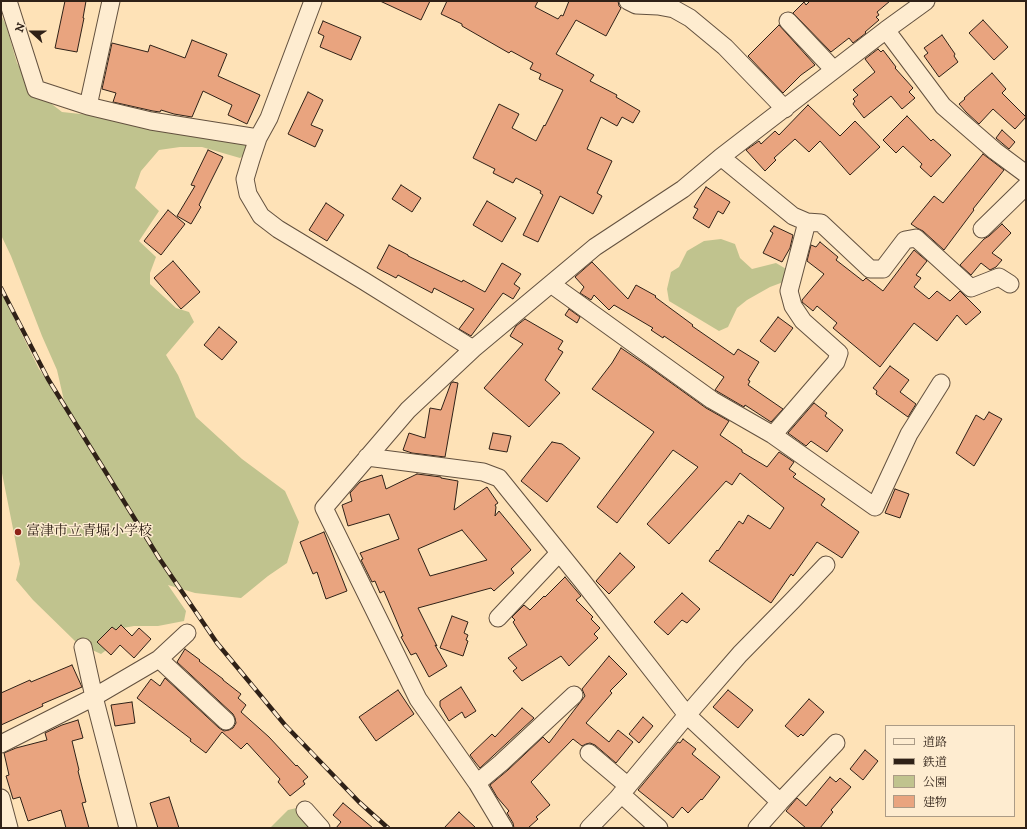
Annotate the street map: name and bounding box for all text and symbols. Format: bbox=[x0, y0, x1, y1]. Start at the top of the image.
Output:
north arrow bbox=[12, 12, 52, 52]
text: N bbox=[13, 21, 29, 34]
place label: 富津市立青堀小学校 bbox=[26, 524, 152, 540]
marker: 富津市立青堀小学校 bbox=[13, 527, 23, 537]
legend bbox=[885, 725, 1015, 817]
text: 道路 bbox=[923, 735, 947, 750]
text: 鉄道 bbox=[923, 755, 947, 770]
text: 公園 bbox=[923, 775, 947, 790]
text: 建物 bbox=[923, 795, 947, 810]

